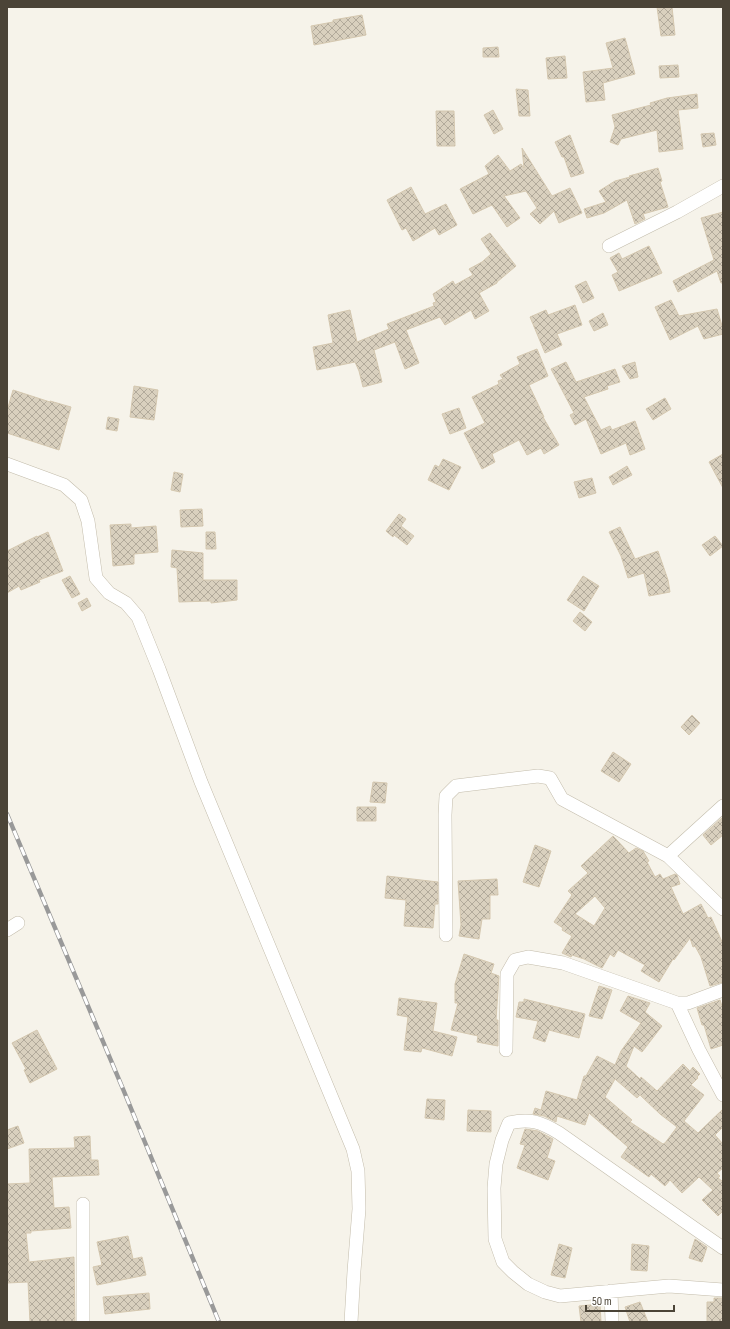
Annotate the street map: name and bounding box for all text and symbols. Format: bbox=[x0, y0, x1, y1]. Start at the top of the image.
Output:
scale bar bbox=[586, 1287, 674, 1313]
text: 50 m bbox=[592, 1294, 612, 1309]

